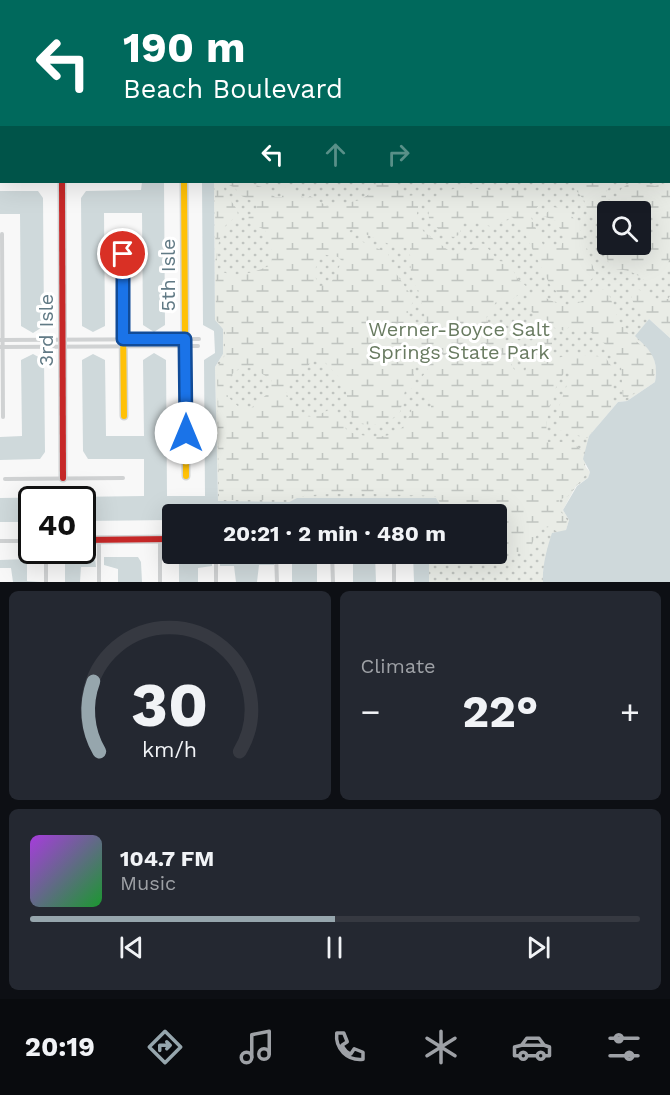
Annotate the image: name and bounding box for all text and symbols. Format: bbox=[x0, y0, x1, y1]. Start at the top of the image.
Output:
text: 190 m bbox=[123, 23, 246, 72]
icon: left bbox=[24, 24, 102, 102]
text: Beach Boulevard bbox=[123, 73, 343, 105]
icon: left bbox=[256, 138, 289, 171]
icon: ahead bbox=[319, 138, 352, 171]
icon: right bbox=[382, 138, 415, 171]
map controls bbox=[597, 201, 651, 255]
button: search bbox=[597, 201, 651, 255]
pin bbox=[97, 228, 148, 279]
icon: arrive bbox=[106, 237, 139, 270]
street label: 5th Isle bbox=[156, 238, 180, 312]
street label: 3rd Isle bbox=[34, 294, 58, 366]
park label: Werner-Boyce Salt Springs State Park bbox=[368, 317, 550, 364]
position arrow bbox=[154, 401, 218, 465]
speed limit sign: 40 bbox=[18, 486, 96, 564]
text: 20:21 · 2 min · 480 m bbox=[223, 521, 446, 546]
text: Climate bbox=[361, 654, 436, 678]
text: 30 bbox=[131, 668, 208, 741]
text: 22° bbox=[462, 685, 538, 738]
text: − bbox=[361, 692, 380, 731]
text: + bbox=[620, 692, 640, 731]
text: km/h bbox=[142, 738, 197, 763]
text: 104.7 FM bbox=[120, 846, 214, 871]
text: Music bbox=[120, 871, 176, 895]
icon: previous bbox=[115, 931, 148, 964]
icon: pause bbox=[318, 931, 351, 964]
icon: next bbox=[522, 931, 555, 964]
icon: directions bbox=[144, 1026, 186, 1068]
icon: music bbox=[236, 1026, 278, 1068]
icon: phone bbox=[328, 1026, 370, 1068]
icon: climate bbox=[420, 1026, 462, 1068]
icon: car bbox=[511, 1026, 553, 1068]
icon: filters bbox=[603, 1026, 645, 1068]
text: 20:19 bbox=[25, 1031, 95, 1063]

